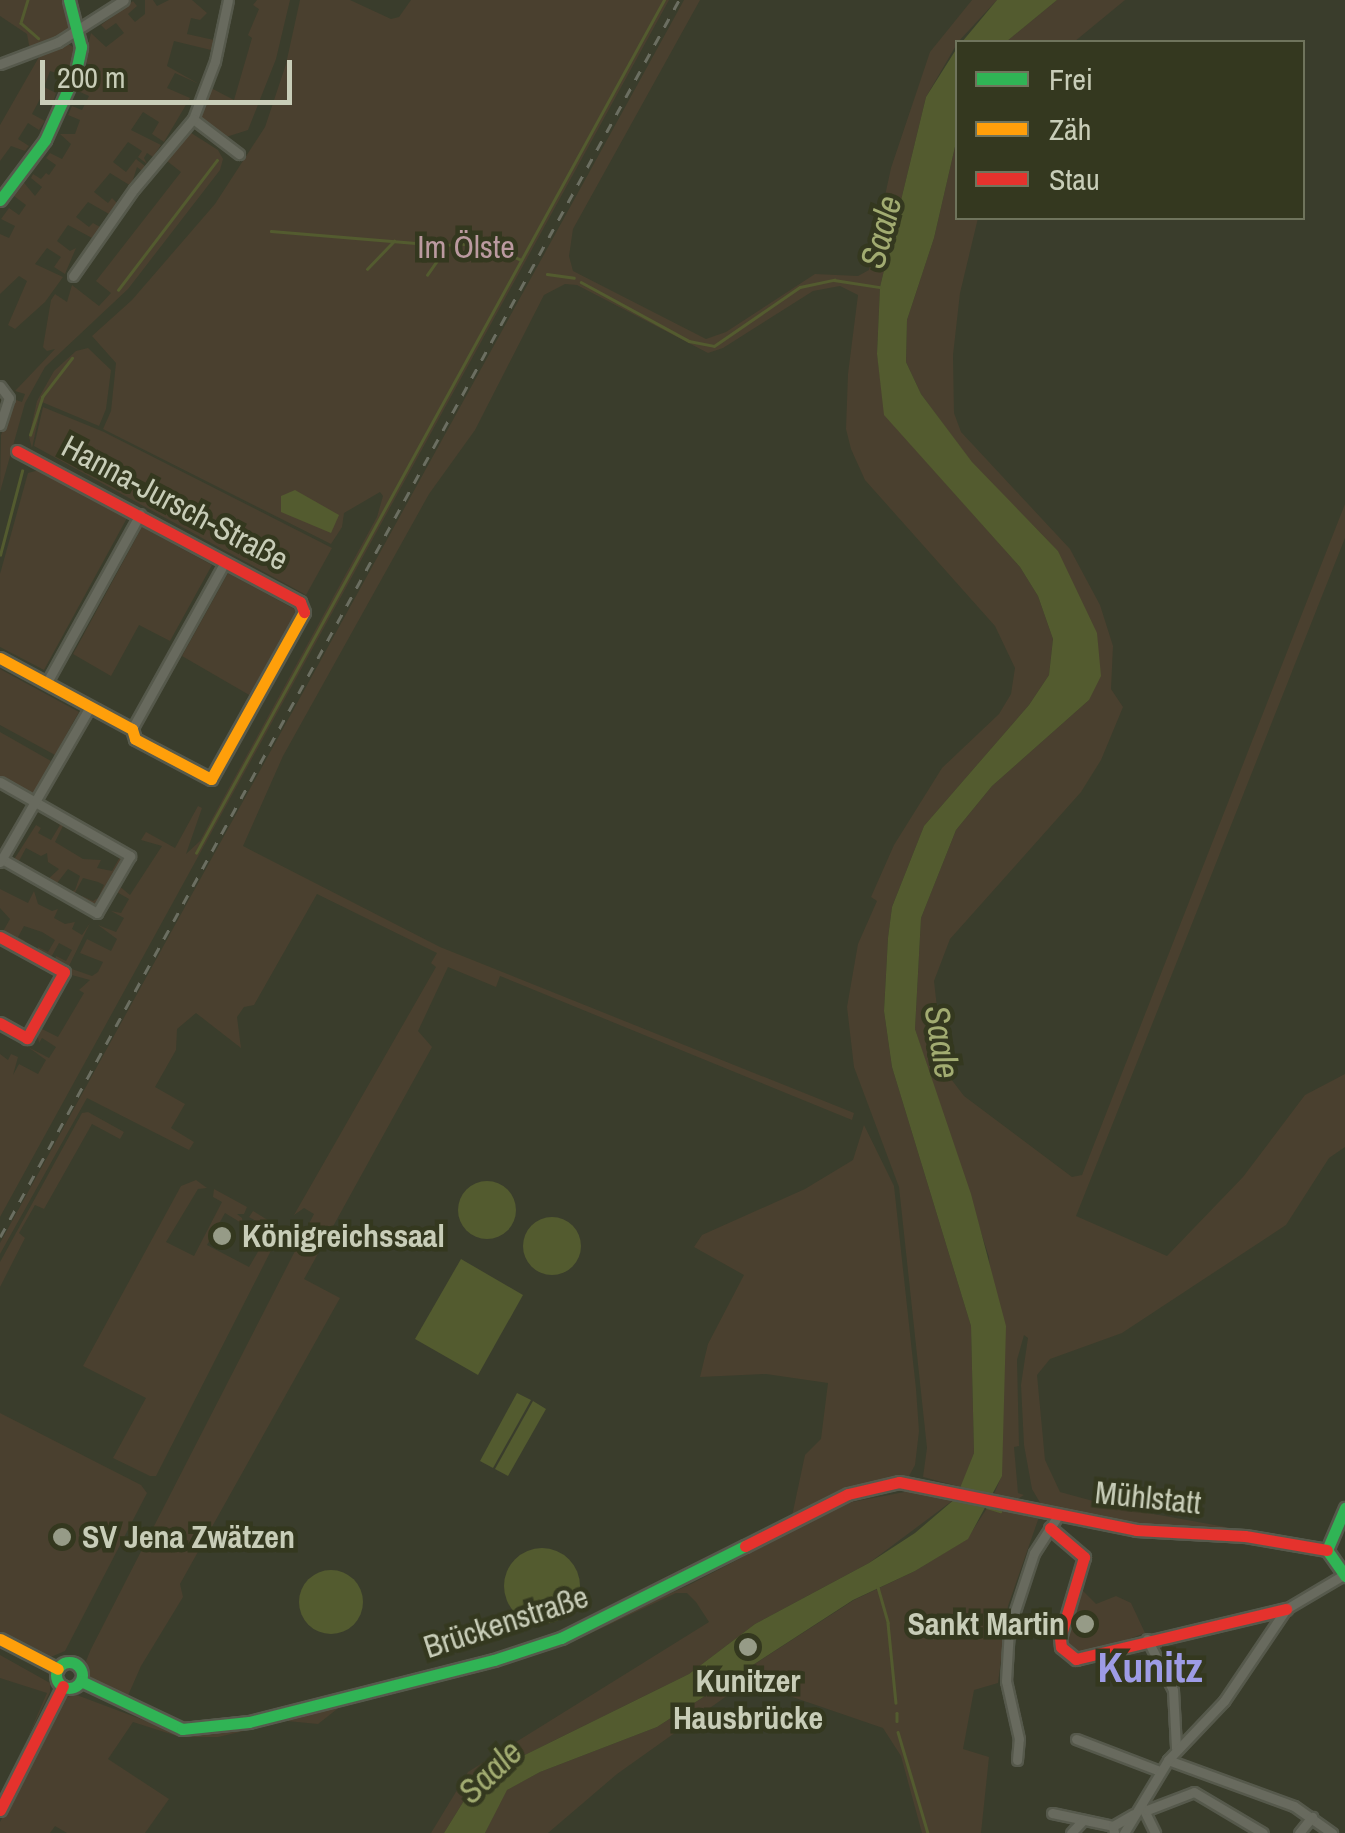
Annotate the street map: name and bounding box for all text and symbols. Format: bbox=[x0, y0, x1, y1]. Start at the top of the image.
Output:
scale bar bbox=[45, 40, 298, 102]
legend bbox=[955, 40, 1305, 220]
text: 200 m bbox=[57, 57, 125, 97]
text: Frei bbox=[1049, 59, 1093, 99]
text: Zäh bbox=[1049, 109, 1091, 149]
text: Stau bbox=[1049, 159, 1100, 199]
water label: Saale bbox=[851, 191, 911, 273]
park label: Im Ölste bbox=[417, 228, 515, 266]
street label: Hanna-Jursch-Straße bbox=[55, 427, 295, 579]
water label: Saale bbox=[916, 1002, 968, 1082]
place label: Königreichssaal bbox=[242, 1217, 445, 1255]
marker: Königreichssaal bbox=[211, 1225, 233, 1247]
street label: Mühlstatt bbox=[1093, 1473, 1203, 1523]
place label: SV Jena Zwätzen bbox=[82, 1518, 295, 1556]
marker: SV Jena Zwätzen bbox=[51, 1526, 73, 1548]
street label: Brückenstraße bbox=[419, 1577, 593, 1667]
place label: Sankt Martin bbox=[908, 1605, 1065, 1643]
marker: Sankt Martin bbox=[1074, 1613, 1096, 1635]
marker: Kunitzer Hausbrücke bbox=[737, 1636, 759, 1658]
district label: Kunitz bbox=[1097, 1642, 1203, 1692]
place label: Kunitzer Hausbrücke bbox=[673, 1663, 823, 1738]
water label: Saale bbox=[449, 1731, 531, 1813]

